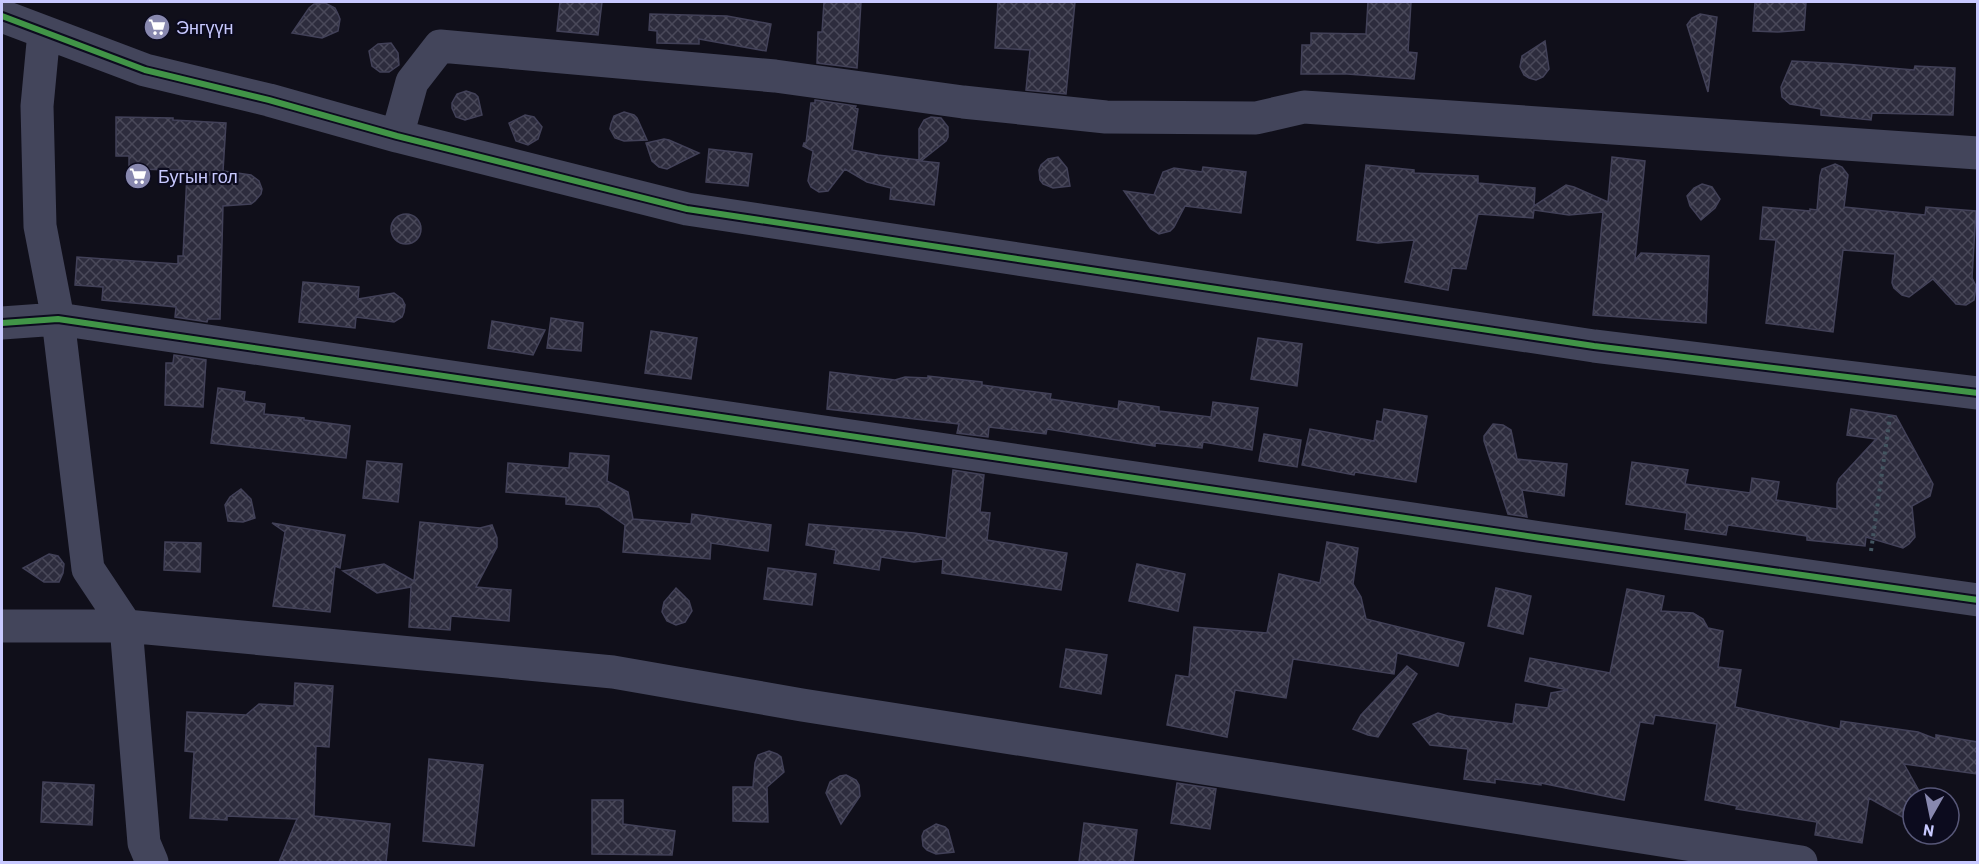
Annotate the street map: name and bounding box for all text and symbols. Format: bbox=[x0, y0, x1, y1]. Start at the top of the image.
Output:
supermarket icon: Энгүүн bbox=[142, 12, 172, 42]
place label: Энгүүн bbox=[176, 16, 233, 38]
supermarket icon: Бугын гол bbox=[123, 161, 153, 191]
place label: Бугын гол bbox=[158, 165, 238, 187]
north arrow bbox=[1901, 786, 1961, 846]
text: N bbox=[1922, 821, 1935, 842]

